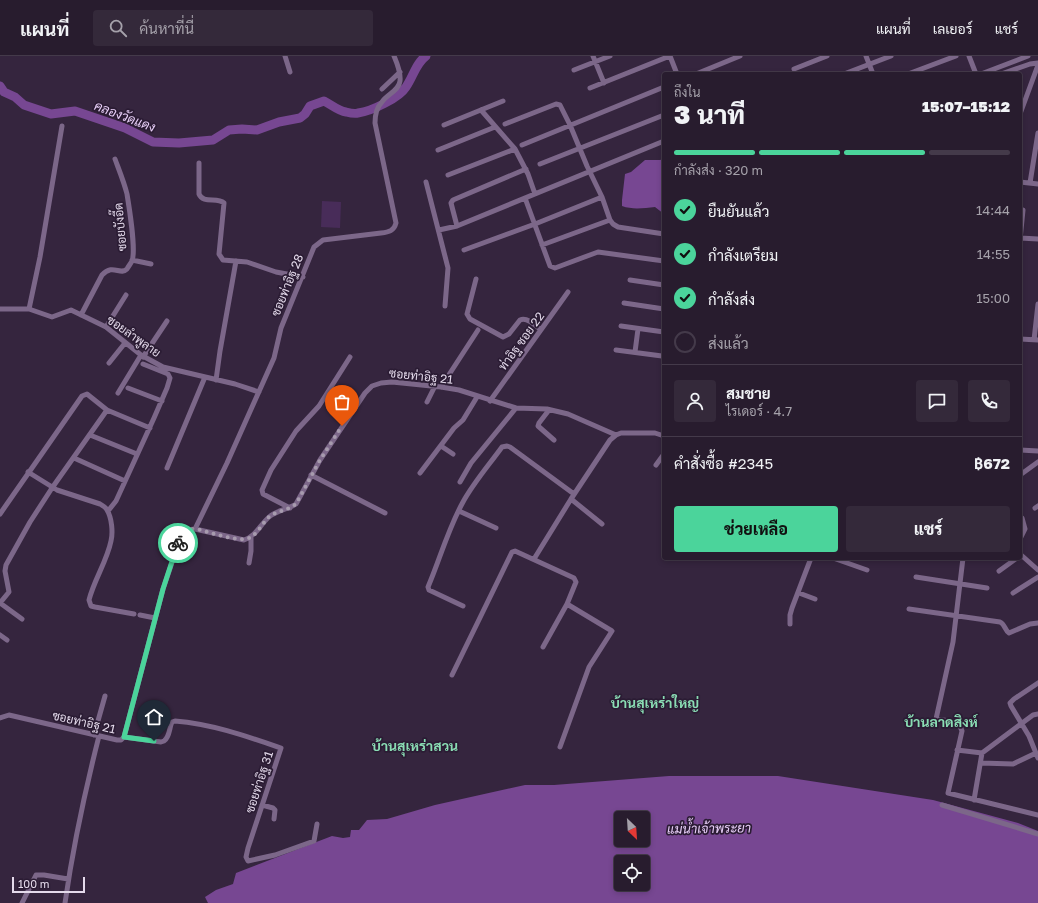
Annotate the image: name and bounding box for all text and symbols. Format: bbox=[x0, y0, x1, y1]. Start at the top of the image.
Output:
search box bbox=[93, 10, 373, 46]
text: แผนที่ bbox=[20, 17, 69, 40]
icon: search bbox=[107, 17, 129, 39]
text: ค้นหาที่นี่ bbox=[139, 19, 194, 37]
text: แผนที่ bbox=[876, 20, 911, 37]
text: เลเยอร์ bbox=[933, 20, 973, 37]
text: แชร์ bbox=[995, 20, 1018, 37]
text: ถึงใน bbox=[674, 84, 701, 100]
water label: คลองวัดแดง bbox=[92, 97, 158, 135]
text: 15:07–15:12 bbox=[922, 97, 1010, 115]
text: 3 นาที bbox=[674, 99, 745, 130]
text: กำลังส่ง · 320 m bbox=[674, 162, 763, 178]
icon: check bbox=[674, 199, 696, 221]
street label: ซอยบังอี๊ด bbox=[107, 202, 130, 252]
text: ยืนยันแล้ว bbox=[708, 202, 769, 220]
text: 14:44 bbox=[976, 202, 1010, 218]
icon: check bbox=[674, 243, 696, 265]
text: กำลังเตรียม bbox=[708, 246, 778, 264]
text: 14:55 bbox=[977, 246, 1010, 262]
street label: ซอยท่าอิฐ 28 bbox=[268, 252, 307, 319]
icon: check bbox=[674, 287, 696, 309]
text: กำลังส่ง bbox=[708, 290, 755, 308]
text: 15:00 bbox=[976, 290, 1010, 306]
street label: ท่าอิฐ ซอย 22 bbox=[495, 309, 548, 374]
street label: ซอยลำพูลาย bbox=[104, 312, 164, 361]
text: ส่งแล้ว bbox=[708, 334, 749, 352]
street label: ซอยท่าอิฐ 21 bbox=[388, 365, 454, 388]
button: person bbox=[674, 380, 716, 422]
button: chat bbox=[916, 380, 958, 422]
button: phone bbox=[968, 380, 1010, 422]
text: สมชาย bbox=[726, 384, 771, 402]
pin bbox=[325, 385, 359, 426]
icon: bag bbox=[331, 391, 353, 413]
text: ไรเดอร์ · 4.7 bbox=[726, 403, 792, 419]
text: คำสั่งซื้อ #2345 bbox=[674, 454, 773, 472]
text: ฿672 bbox=[974, 454, 1010, 472]
button: ช่วยเหลือ bbox=[674, 506, 838, 552]
button: แชร์ bbox=[846, 506, 1010, 552]
courier bbox=[158, 523, 198, 563]
icon: bike bbox=[167, 532, 189, 554]
district label: บ้านสุเหร่าใหญ่ bbox=[611, 694, 699, 714]
pin bbox=[137, 700, 171, 741]
icon: home bbox=[143, 706, 165, 728]
street label: ซอยท่าอิฐ 21 bbox=[51, 707, 117, 738]
district label: บ้านลาดสิงห์ bbox=[904, 713, 979, 730]
district label: บ้านสุเหร่าสวน bbox=[372, 737, 458, 757]
street label: ซอยท่าอิฐ 31 bbox=[242, 749, 277, 815]
north arrow bbox=[614, 811, 650, 847]
map controls bbox=[614, 811, 650, 891]
water label: แม่น้ำเจ้าพระยา bbox=[667, 815, 751, 837]
button: locate bbox=[614, 855, 650, 891]
scale bar bbox=[12, 875, 85, 894]
text: 100 m bbox=[18, 877, 49, 890]

